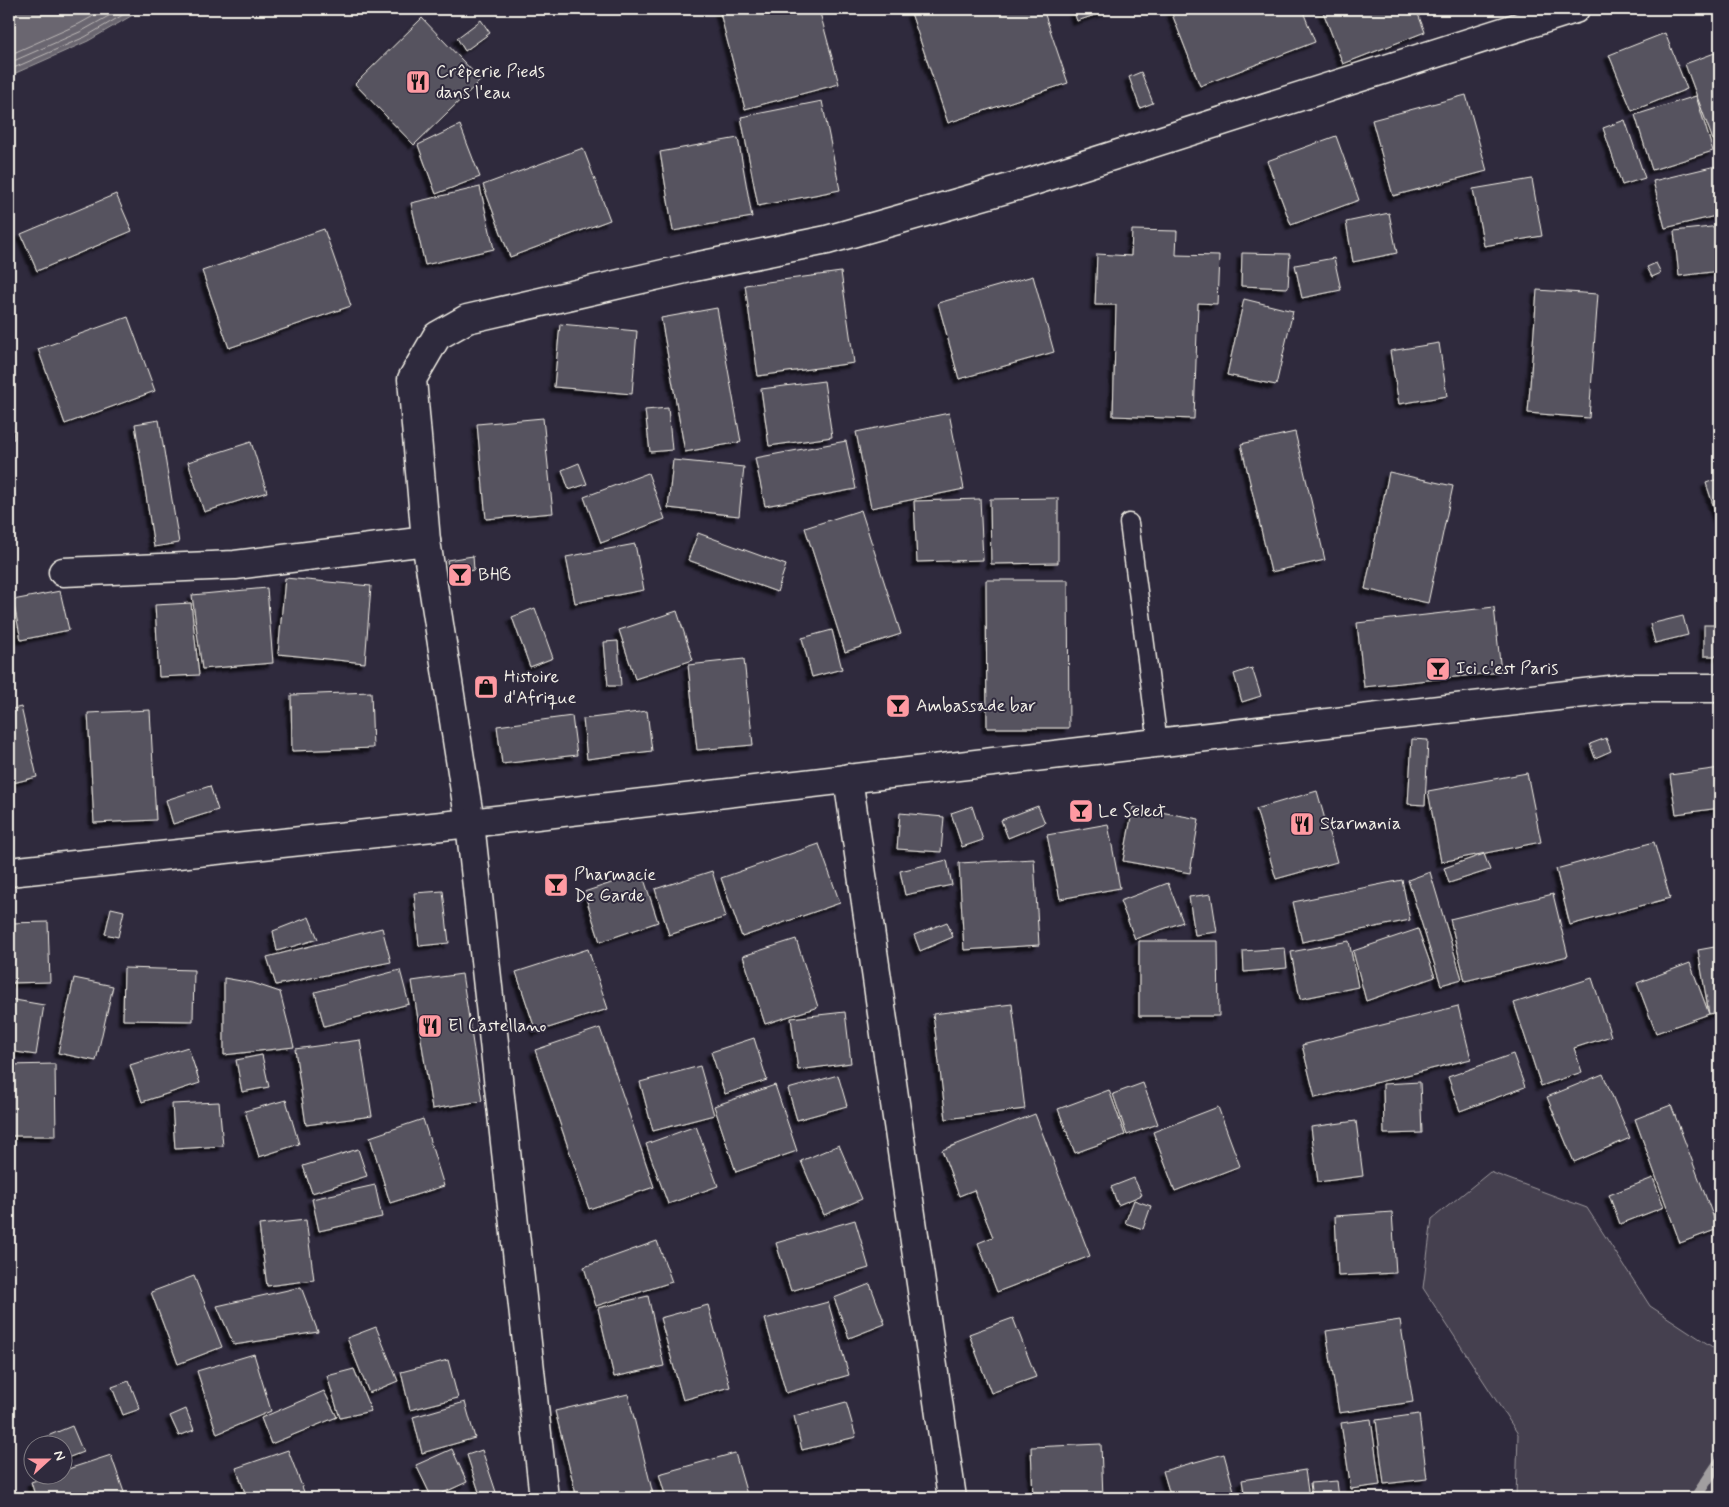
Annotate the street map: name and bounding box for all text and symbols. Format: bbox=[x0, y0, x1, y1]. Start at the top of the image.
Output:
place label: Crêperie Pieds dans l'eau bbox=[436, 60, 545, 105]
restaurant icon: Crêperie Pieds dans l'eau bbox=[405, 69, 431, 95]
bar icon: BHB bbox=[447, 562, 473, 588]
place label: BHB bbox=[478, 563, 511, 587]
bar icon: Ici c'est Paris bbox=[1425, 656, 1451, 682]
place label: Ici c'est Paris bbox=[1456, 657, 1558, 681]
place label: Histoire d'Afrique bbox=[504, 665, 576, 710]
shop icon: Histoire d'Afrique bbox=[473, 674, 499, 700]
bar icon: Ambassade bar bbox=[885, 693, 911, 719]
place label: Ambassade bar bbox=[916, 694, 1037, 718]
bar icon: Le Select bbox=[1068, 798, 1094, 824]
place label: Le Select bbox=[1098, 799, 1166, 823]
restaurant icon: Starmania bbox=[1289, 811, 1315, 837]
place label: Starmania bbox=[1320, 812, 1401, 836]
place label: Pharmacie De Garde bbox=[574, 863, 656, 908]
bar icon: Pharmacie De Garde bbox=[543, 872, 569, 898]
restaurant icon: El Castellano bbox=[417, 1013, 443, 1039]
place label: El Castellano bbox=[448, 1014, 547, 1038]
north arrow bbox=[22, 1434, 72, 1484]
text: N bbox=[49, 1448, 69, 1463]

